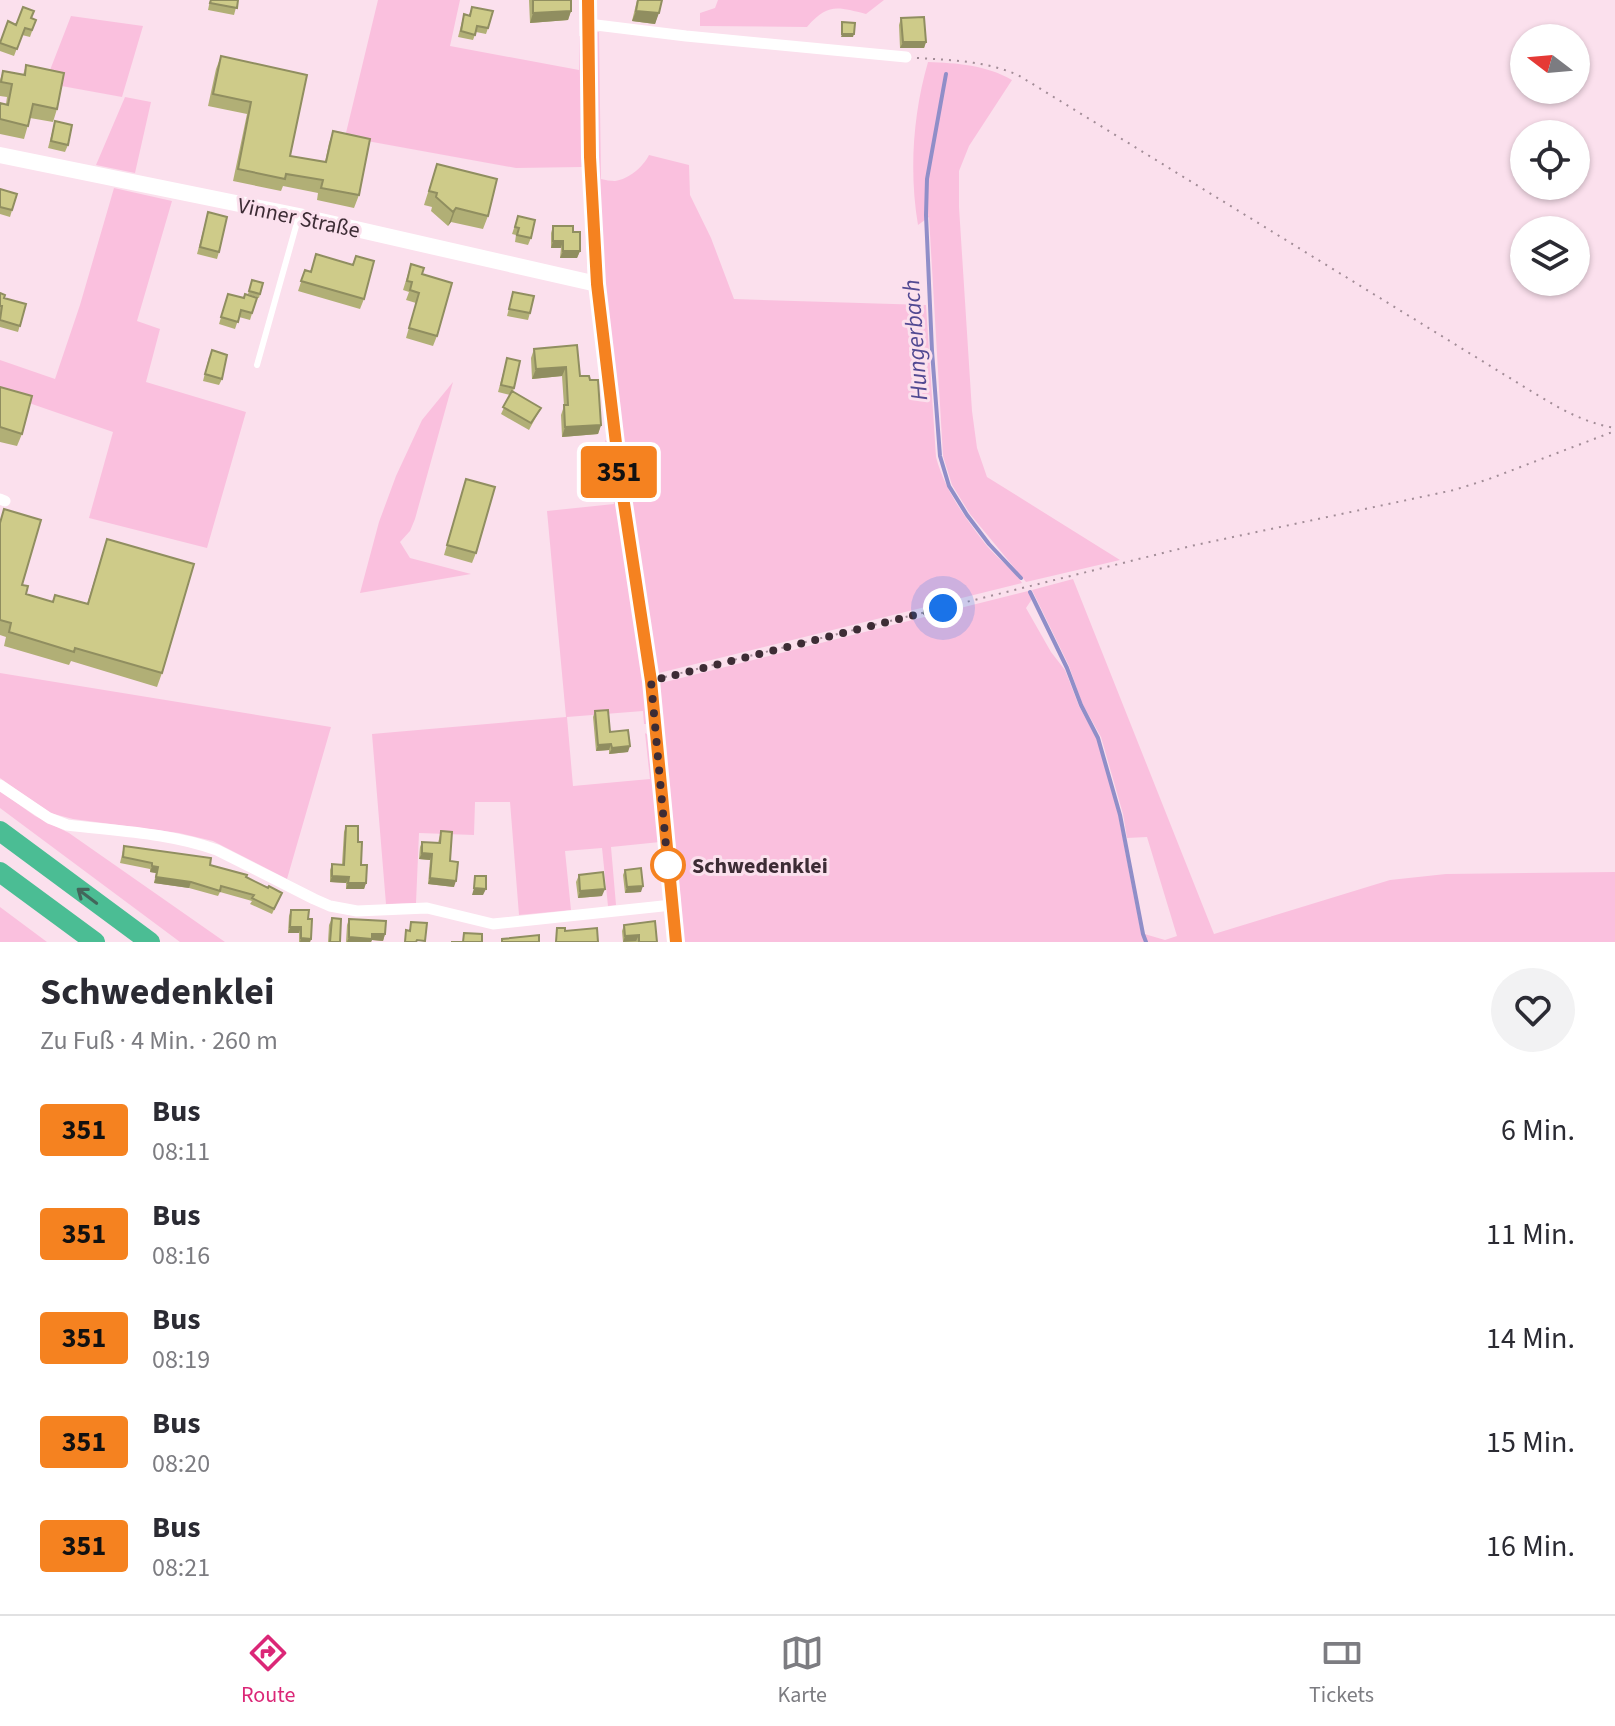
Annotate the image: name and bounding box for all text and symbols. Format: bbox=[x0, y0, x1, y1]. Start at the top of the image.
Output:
north arrow bbox=[1510, 24, 1590, 104]
map controls bbox=[1510, 24, 1590, 296]
button: locate bbox=[1510, 120, 1590, 200]
street label: Vinner Straße bbox=[235, 189, 363, 247]
button: layers bbox=[1510, 216, 1590, 296]
water label: Hungerbach bbox=[894, 278, 937, 402]
line badge: 351 bbox=[573, 446, 665, 498]
text: 351 bbox=[597, 452, 641, 492]
your location bbox=[923, 588, 963, 628]
marker: Schwedenklei bbox=[651, 848, 685, 882]
place label: Schwedenklei bbox=[692, 850, 828, 882]
one-way arrow bbox=[77, 887, 98, 904]
text: Schwedenklei bbox=[40, 965, 275, 1019]
button: heart bbox=[1491, 968, 1575, 1052]
text: Zu Fuß · 4 Min. · 260 m bbox=[40, 1022, 278, 1059]
text: Bus bbox=[152, 1090, 200, 1133]
text: 6 Min. bbox=[1501, 1109, 1575, 1152]
text: 351 bbox=[62, 1110, 106, 1150]
text: 08:11 bbox=[152, 1133, 210, 1170]
text: Bus bbox=[152, 1194, 200, 1237]
text: 11 Min. bbox=[1486, 1213, 1575, 1256]
text: 351 bbox=[62, 1214, 106, 1254]
text: 08:16 bbox=[152, 1237, 210, 1274]
text: Bus bbox=[152, 1298, 200, 1341]
text: 14 Min. bbox=[1486, 1317, 1575, 1360]
text: 351 bbox=[62, 1318, 106, 1358]
text: 08:19 bbox=[152, 1341, 210, 1378]
text: Bus bbox=[152, 1402, 200, 1445]
text: 15 Min. bbox=[1486, 1421, 1575, 1464]
text: 351 bbox=[62, 1422, 106, 1462]
text: 08:20 bbox=[152, 1445, 210, 1482]
text: Bus bbox=[152, 1506, 200, 1549]
text: 16 Min. bbox=[1486, 1525, 1575, 1568]
text: 351 bbox=[62, 1526, 106, 1566]
text: 08:21 bbox=[152, 1549, 210, 1586]
tab: Route bbox=[241, 1631, 295, 1711]
tab: Karte bbox=[777, 1631, 827, 1711]
tab: Tickets bbox=[1309, 1631, 1374, 1711]

